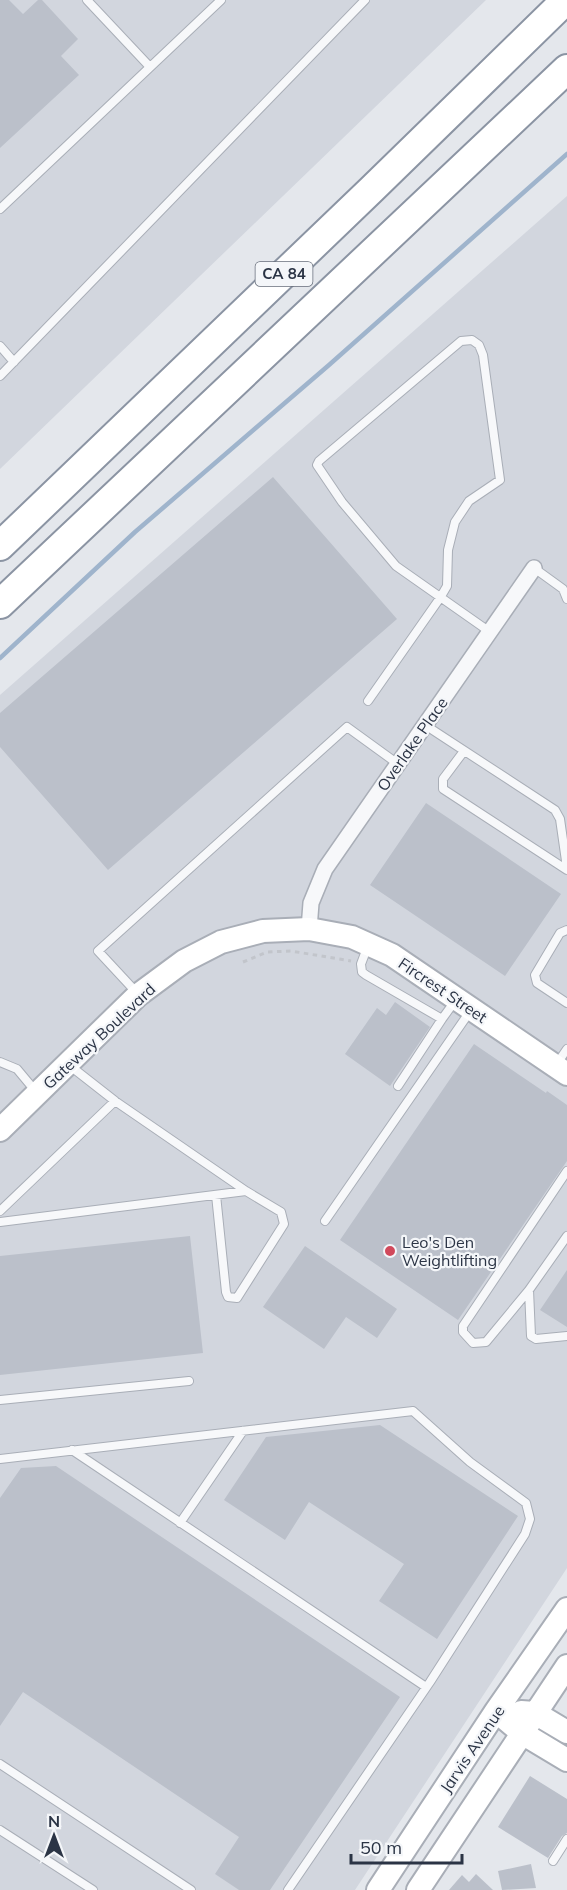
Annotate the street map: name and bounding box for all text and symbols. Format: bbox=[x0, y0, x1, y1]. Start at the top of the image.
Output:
road number: CA 84 bbox=[256, 262, 312, 286]
street label: Overlake Place bbox=[372, 693, 452, 795]
street label: Fircrest Street bbox=[395, 953, 491, 1027]
street label: Gateway Boulevard bbox=[39, 979, 159, 1093]
place label: Leo's Den Weightlifting bbox=[402, 1232, 497, 1270]
marker: Leo's Den Weightlifting bbox=[383, 1244, 397, 1258]
street label: Jarvis Avenue bbox=[435, 1701, 509, 1797]
north arrow bbox=[24, 1806, 84, 1866]
text: N bbox=[48, 1811, 60, 1831]
scale bar bbox=[351, 1827, 462, 1865]
text: 50 m bbox=[360, 1836, 402, 1859]

